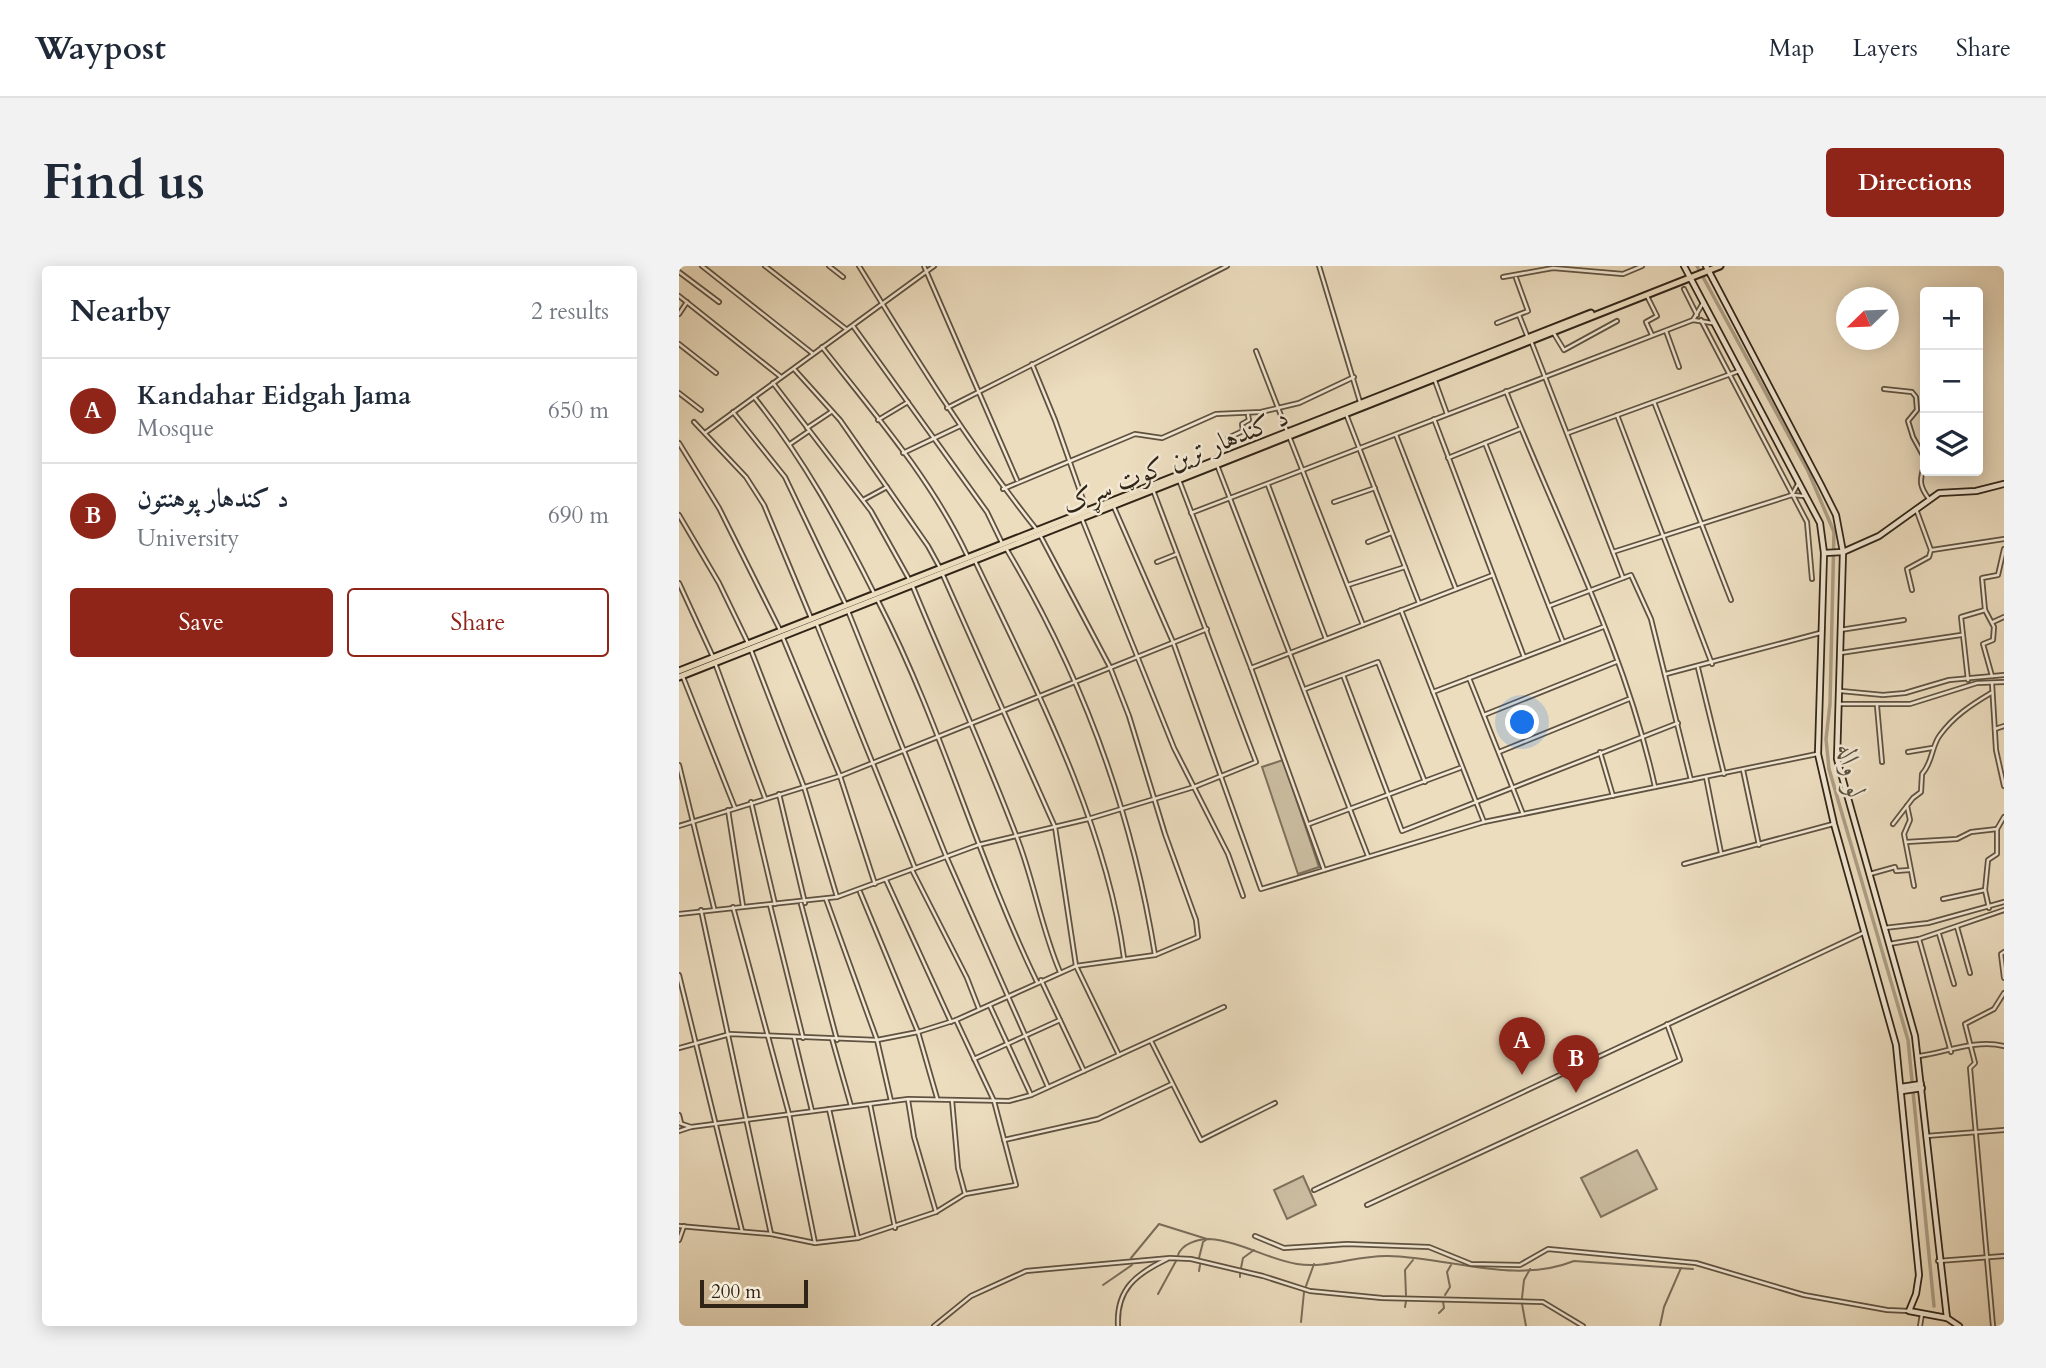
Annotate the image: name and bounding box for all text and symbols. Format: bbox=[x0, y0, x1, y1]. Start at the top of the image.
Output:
text: Waypost bbox=[35, 26, 166, 71]
text: Map bbox=[1769, 32, 1815, 65]
text: Layers bbox=[1853, 32, 1918, 65]
text: Share bbox=[1956, 32, 2011, 65]
button: Directions bbox=[1826, 148, 2004, 217]
text: Find us bbox=[42, 149, 205, 216]
north arrow bbox=[1836, 287, 1899, 350]
map controls bbox=[1920, 287, 1983, 476]
button: + bbox=[1920, 287, 1983, 350]
text: Nearby bbox=[70, 291, 171, 332]
text: 2 results bbox=[531, 296, 609, 327]
button: − bbox=[1920, 350, 1983, 413]
text: Kandahar Eidgah Jama bbox=[137, 378, 411, 413]
text: A bbox=[84, 395, 102, 426]
text: 650 m bbox=[548, 395, 609, 426]
street label: د کندهار ترين کوټ سړک bbox=[1057, 399, 1294, 525]
text: Mosque bbox=[137, 413, 214, 444]
button: layers bbox=[1920, 413, 1983, 476]
text: د کندهار پوهنتون bbox=[137, 481, 289, 516]
text: B bbox=[85, 500, 101, 531]
text: 690 m bbox=[548, 500, 609, 531]
text: University bbox=[137, 523, 239, 554]
button: Save bbox=[70, 588, 333, 657]
button: Share bbox=[347, 588, 609, 657]
your location bbox=[1505, 705, 1539, 739]
water label: لو واله bbox=[1828, 741, 1876, 802]
pin: A bbox=[1499, 1017, 1545, 1075]
pin: B bbox=[1553, 1035, 1599, 1093]
scale bar bbox=[700, 1277, 809, 1309]
text: 200 m bbox=[711, 1279, 761, 1305]

